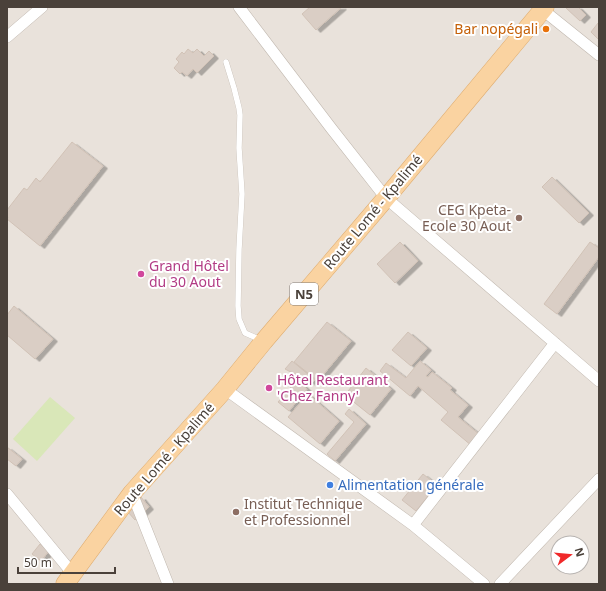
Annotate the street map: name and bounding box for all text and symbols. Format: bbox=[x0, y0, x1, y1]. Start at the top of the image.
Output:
place label: Bar nopégali bbox=[454, 19, 538, 38]
marker: Bar nopégali bbox=[541, 24, 551, 34]
street label: Route Lomé - Kpalimé bbox=[319, 150, 426, 273]
place label: CEG Kpeta- Ecole 30 Aout bbox=[422, 200, 511, 235]
marker: CEG Kpeta- Ecole 30 Aout bbox=[514, 213, 524, 223]
place label: Grand Hôtel du 30 Aout bbox=[149, 256, 229, 291]
marker: Grand Hôtel du 30 Aout bbox=[136, 269, 146, 279]
road number: N5 bbox=[290, 283, 318, 305]
place label: Hôtel Restaurant 'Chez Fanny' bbox=[277, 370, 388, 405]
marker: Hôtel Restaurant 'Chez Fanny' bbox=[264, 383, 274, 393]
street label: Route Lomé - Kpalimé bbox=[109, 398, 218, 519]
place label: Alimentation générale bbox=[338, 475, 484, 494]
marker: Alimentation générale bbox=[325, 480, 335, 490]
place label: Institut Technique et Professionnel bbox=[244, 494, 363, 529]
marker: Institut Technique et Professionnel bbox=[231, 507, 241, 517]
north arrow bbox=[550, 535, 590, 575]
text: N bbox=[572, 546, 589, 558]
scale bar bbox=[18, 549, 115, 575]
text: 50 m bbox=[24, 554, 52, 571]

